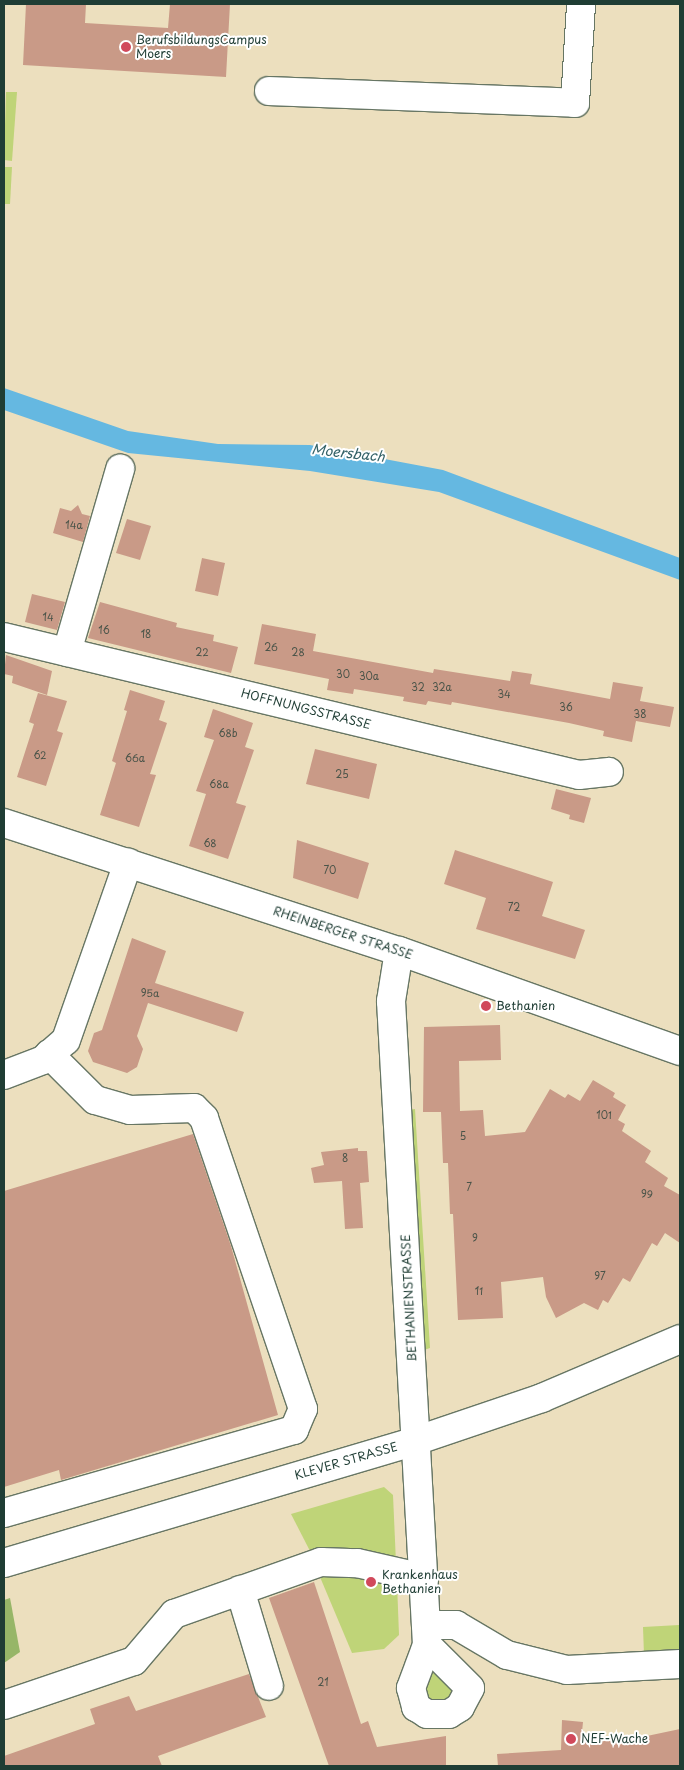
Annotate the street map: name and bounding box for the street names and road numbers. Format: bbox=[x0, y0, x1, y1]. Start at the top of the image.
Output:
street label: HOFFNUNGSSTRASSE bbox=[239, 686, 373, 732]
street label: RHEINBERGER STRASSE bbox=[271, 903, 415, 963]
street label: BETHANIENSTRASSE bbox=[398, 1234, 420, 1362]
street label: KLEVER STRASSE bbox=[293, 1439, 399, 1483]

